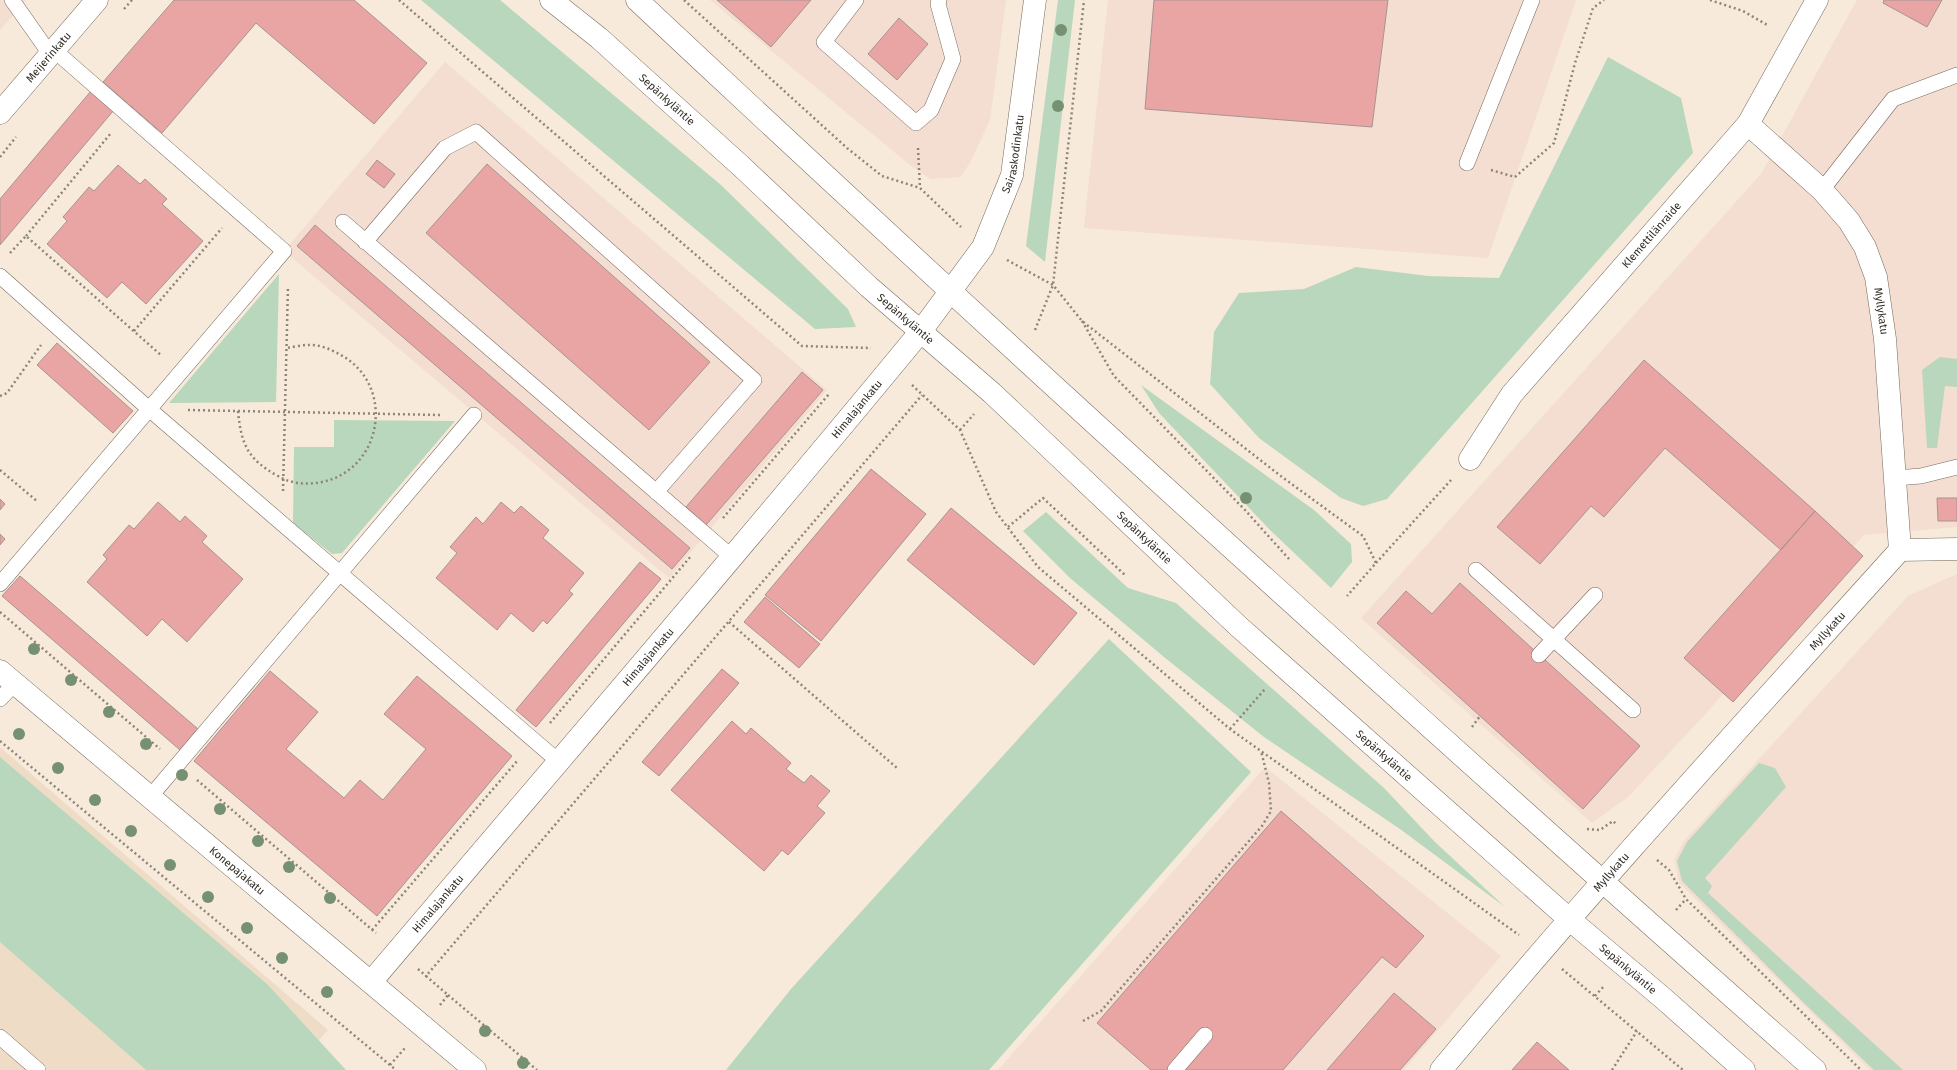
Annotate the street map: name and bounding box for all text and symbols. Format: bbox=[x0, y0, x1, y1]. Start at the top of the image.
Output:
street label: Meijerinkatu bbox=[23, 29, 73, 85]
street label: Sepänkyläntie bbox=[637, 71, 698, 128]
street label: Sairaskodinkatu bbox=[999, 114, 1026, 195]
street label: Klemettilänraide bbox=[1619, 199, 1684, 270]
street label: Myllykatu bbox=[1871, 287, 1891, 335]
street label: Sepänkyläntie bbox=[875, 291, 937, 347]
street label: Himalajankatu bbox=[828, 377, 885, 441]
street label: Sepänkyläntie bbox=[1114, 508, 1175, 566]
street label: Myllykatu bbox=[1806, 609, 1848, 653]
street label: Himalajankatu bbox=[619, 625, 676, 689]
street label: Sepänkyläntie bbox=[1353, 727, 1415, 784]
street label: Konepajakatu bbox=[207, 843, 268, 897]
street label: Myllykatu bbox=[1590, 850, 1632, 894]
street label: Himalajankatu bbox=[409, 872, 466, 935]
street label: Sepänkyläntie bbox=[1597, 941, 1659, 996]

